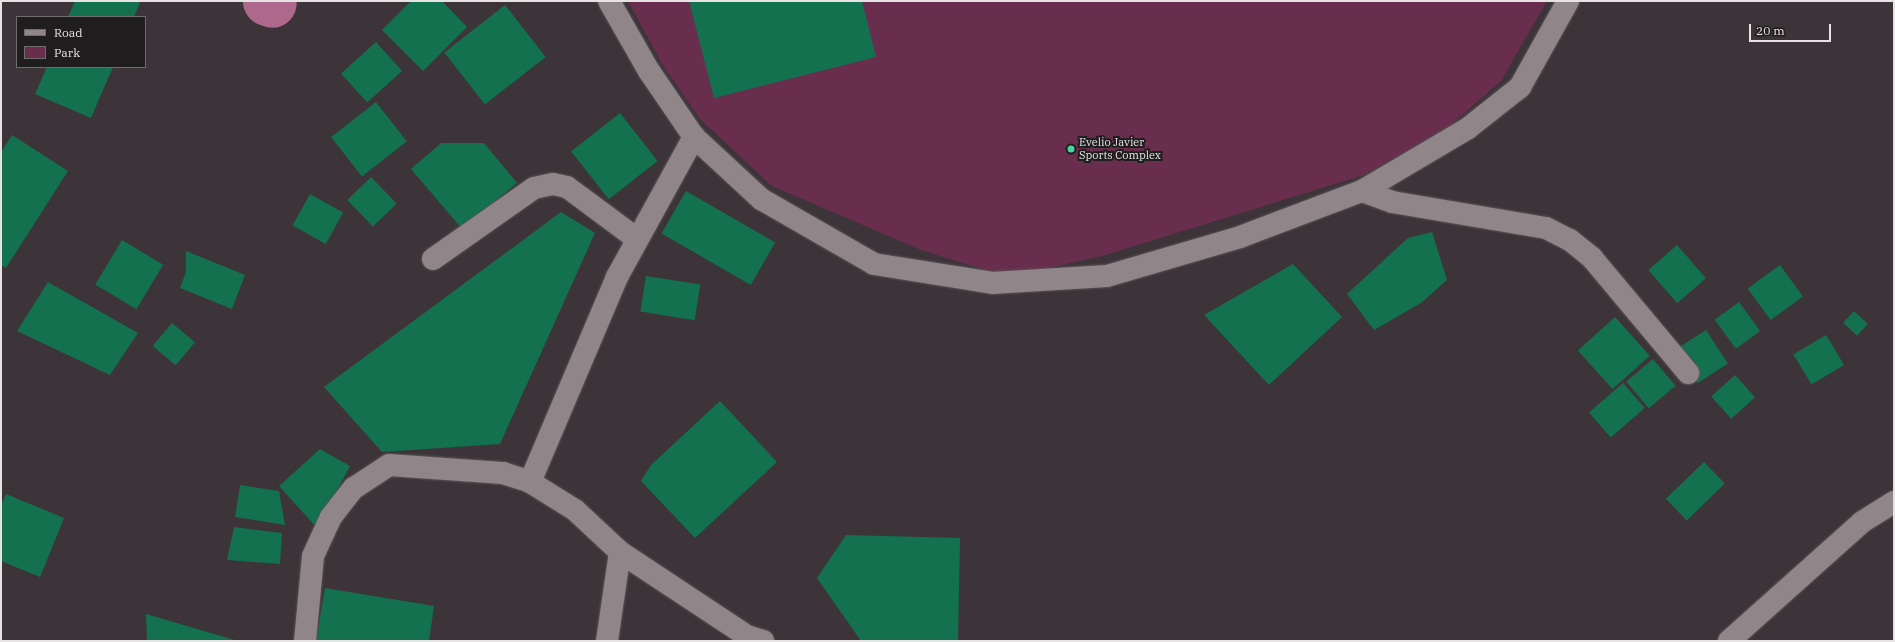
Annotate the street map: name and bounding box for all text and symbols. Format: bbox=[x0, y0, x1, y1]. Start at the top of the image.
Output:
legend bbox=[16, 16, 146, 68]
scale bar bbox=[1751, 16, 1833, 42]
text: 20 m bbox=[1756, 23, 1785, 38]
text: Road bbox=[54, 25, 83, 40]
text: Park bbox=[54, 45, 80, 60]
place label: Evelio Javier Sports Complex bbox=[1079, 136, 1161, 162]
marker: Evelio Javier Sports Complex bbox=[1066, 144, 1076, 154]

